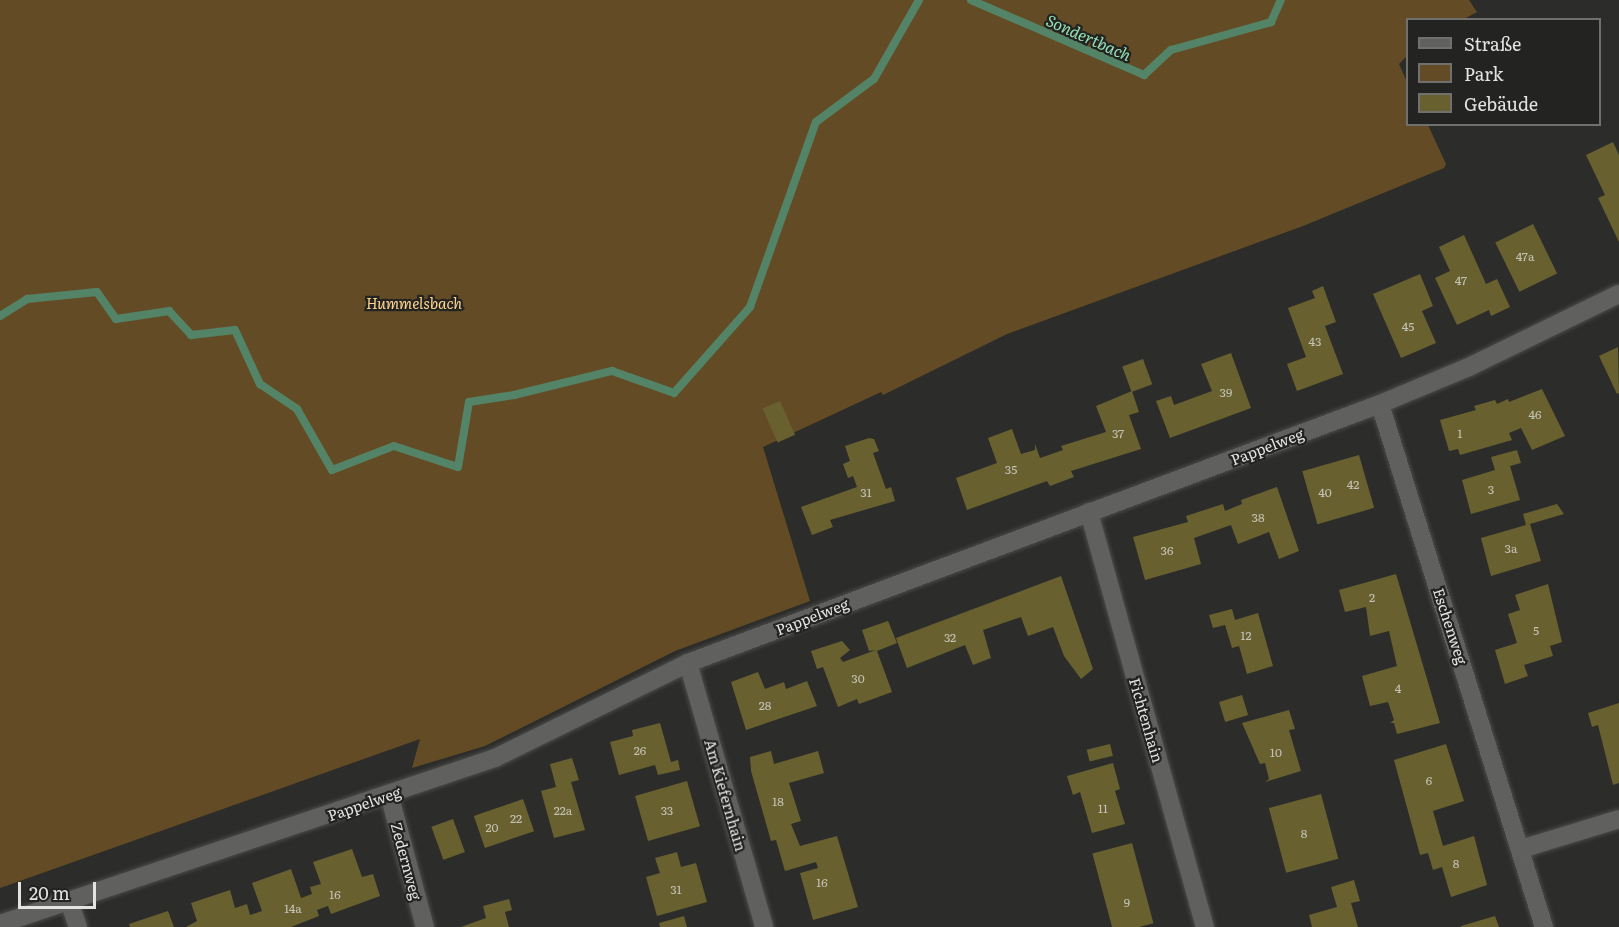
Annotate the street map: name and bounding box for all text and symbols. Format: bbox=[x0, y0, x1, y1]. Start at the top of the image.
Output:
water label: Sondertbach bbox=[1044, 10, 1134, 64]
legend bbox=[1406, 18, 1601, 126]
text: Straße bbox=[1464, 30, 1521, 57]
text: Park bbox=[1464, 60, 1503, 87]
text: Gebäude bbox=[1464, 90, 1538, 117]
house number: 47a bbox=[1516, 250, 1534, 264]
house number: 47 bbox=[1455, 274, 1467, 288]
park label: Hummelsbach bbox=[366, 294, 462, 312]
house number: 45 bbox=[1402, 320, 1414, 334]
house number: 43 bbox=[1308, 335, 1322, 349]
house number: 39 bbox=[1220, 386, 1232, 400]
house number: 46 bbox=[1528, 408, 1542, 422]
street label: Pappelweg bbox=[1228, 424, 1306, 468]
house number: 37 bbox=[1112, 427, 1124, 441]
house number: 1 bbox=[1458, 427, 1462, 441]
house number: 35 bbox=[1005, 463, 1017, 477]
house number: 42 bbox=[1347, 478, 1359, 492]
house number: 3 bbox=[1488, 483, 1494, 497]
house number: 31 bbox=[860, 486, 872, 500]
house number: 40 bbox=[1318, 486, 1332, 500]
house number: 38 bbox=[1251, 511, 1265, 525]
house number: 3a bbox=[1505, 542, 1517, 556]
house number: 36 bbox=[1161, 544, 1173, 558]
street label: Eschenweg bbox=[1430, 585, 1472, 667]
house number: 2 bbox=[1369, 591, 1375, 605]
street label: Pappelweg bbox=[773, 594, 851, 638]
house number: 5 bbox=[1533, 624, 1539, 638]
house number: 12 bbox=[1241, 629, 1251, 643]
house number: 32 bbox=[944, 631, 956, 645]
house number: 30 bbox=[851, 672, 865, 686]
street label: Fichtenhain bbox=[1126, 675, 1168, 765]
house number: 4 bbox=[1395, 682, 1401, 696]
house number: 28 bbox=[759, 699, 771, 713]
street label: Am Kiefernhain bbox=[701, 737, 751, 853]
house number: 26 bbox=[634, 744, 646, 758]
house number: 10 bbox=[1270, 746, 1282, 760]
house number: 6 bbox=[1426, 774, 1432, 788]
street label: Pappelweg bbox=[325, 782, 403, 824]
house number: 18 bbox=[772, 795, 784, 809]
house number: 11 bbox=[1098, 802, 1108, 816]
house number: 22a bbox=[554, 804, 572, 818]
house number: 33 bbox=[661, 804, 673, 818]
house number: 22 bbox=[510, 812, 522, 826]
street label: Zedernweg bbox=[388, 820, 426, 902]
house number: 20 bbox=[485, 821, 499, 835]
house number: 8 bbox=[1301, 827, 1307, 841]
house number: 8 bbox=[1453, 857, 1459, 871]
scale bar bbox=[21, 870, 99, 908]
house number: 16 bbox=[816, 876, 828, 890]
text: 20 m bbox=[29, 879, 70, 906]
house number: 31 bbox=[670, 883, 682, 897]
house number: 16 bbox=[329, 888, 341, 902]
house number: 9 bbox=[1124, 896, 1130, 910]
house number: 14a bbox=[284, 902, 302, 916]

